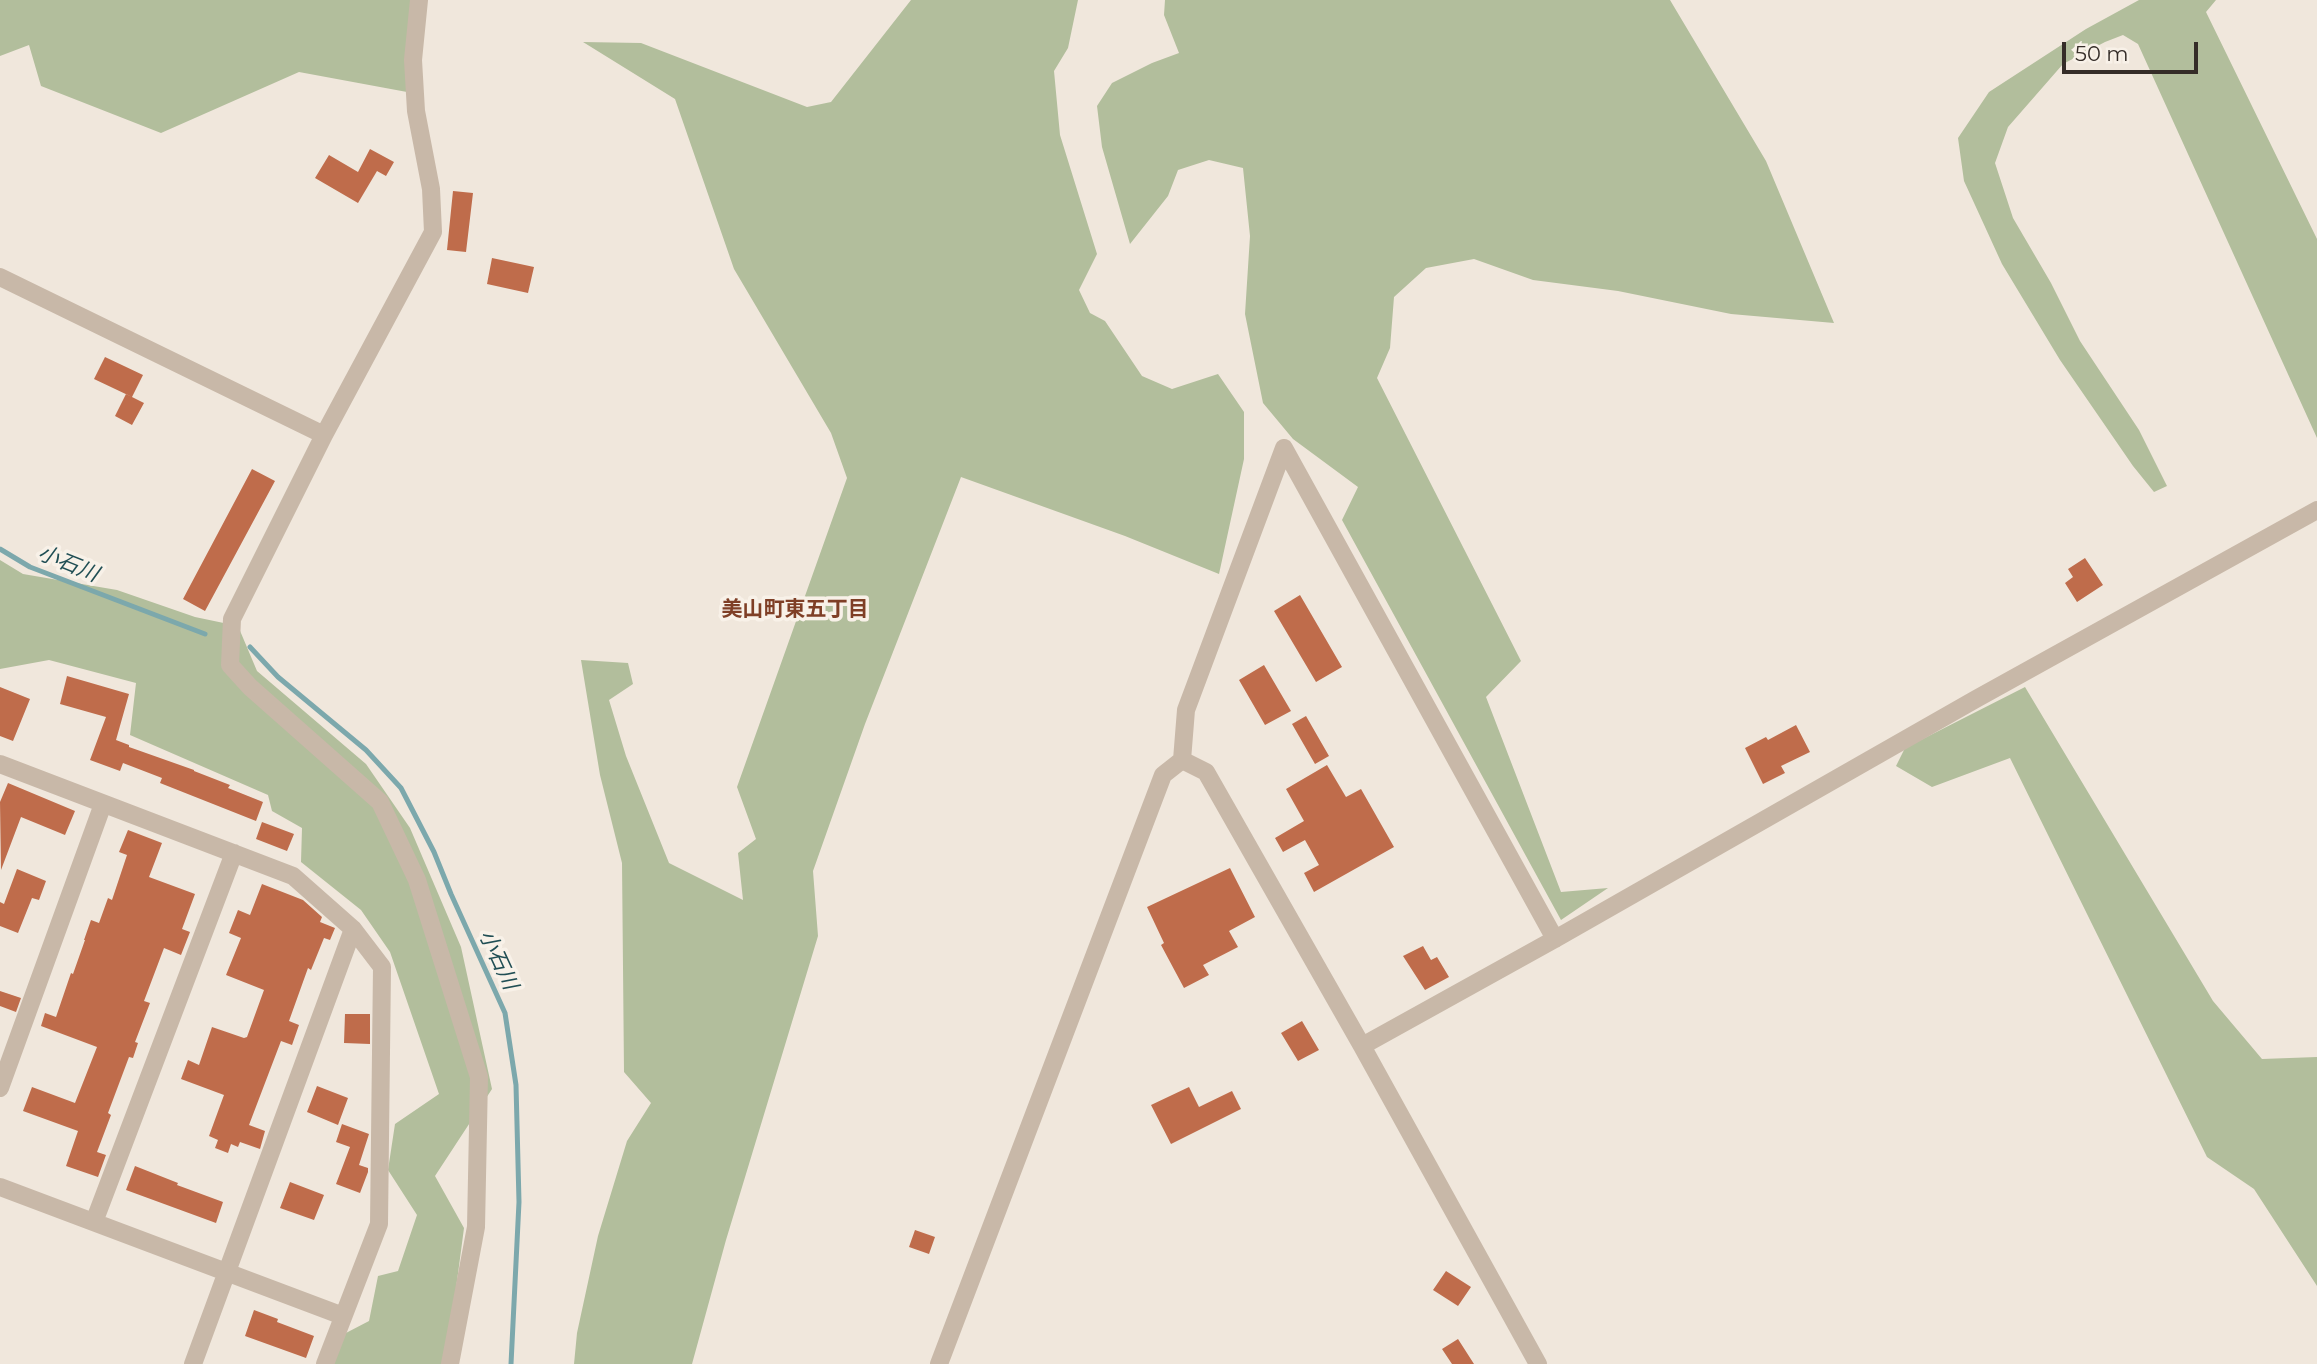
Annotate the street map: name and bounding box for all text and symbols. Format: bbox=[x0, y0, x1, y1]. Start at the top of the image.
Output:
scale bar bbox=[2065, 28, 2202, 72]
text: 50 m bbox=[2075, 41, 2129, 66]
water label: 小石川 bbox=[34, 541, 102, 587]
district label: 美山町東五丁目 bbox=[722, 597, 868, 623]
water label: 小石川 bbox=[473, 926, 523, 994]

